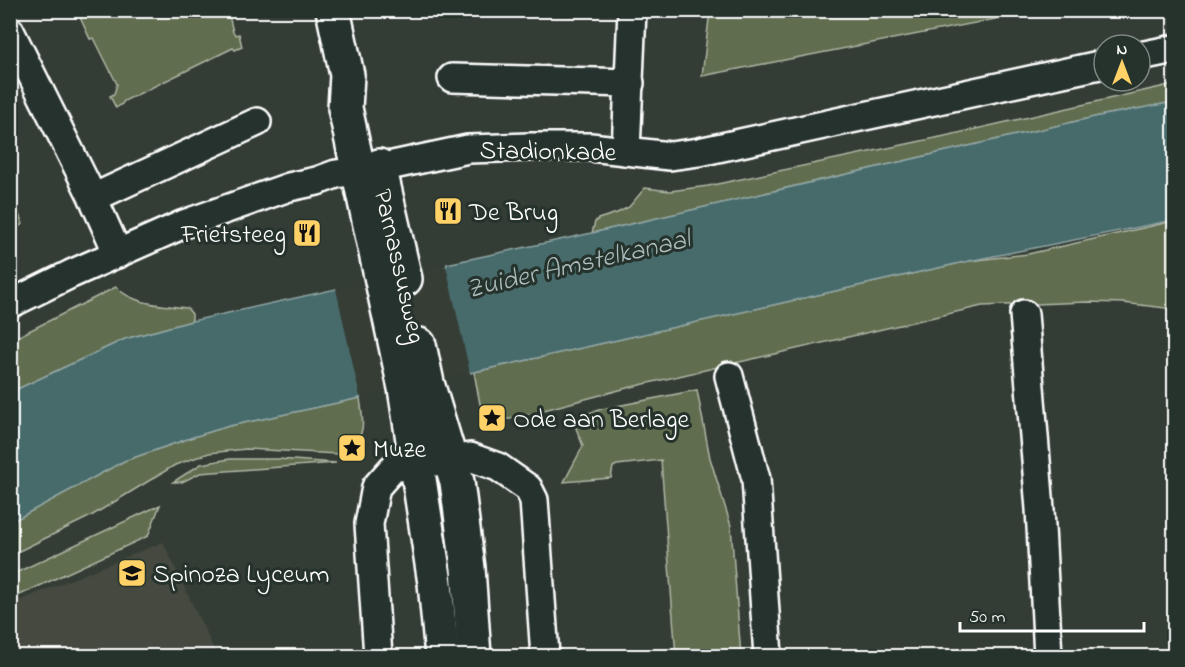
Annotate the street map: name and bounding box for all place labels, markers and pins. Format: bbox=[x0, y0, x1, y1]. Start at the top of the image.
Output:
restaurant icon: De Brug bbox=[432, 195, 464, 227]
place label: De Brug bbox=[468, 195, 558, 233]
place label: Frietsteeg bbox=[180, 217, 286, 255]
restaurant icon: Frietsteeg bbox=[291, 217, 323, 249]
place icon: Ode aan Berlage bbox=[476, 402, 508, 434]
place label: Ode aan Berlage bbox=[513, 402, 690, 440]
place icon: Muze bbox=[336, 432, 368, 464]
place label: Muze bbox=[373, 432, 426, 470]
school or university icon: Spinoza Lyceum bbox=[116, 557, 148, 589]
place label: Spinoza Lyceum bbox=[153, 557, 329, 595]

